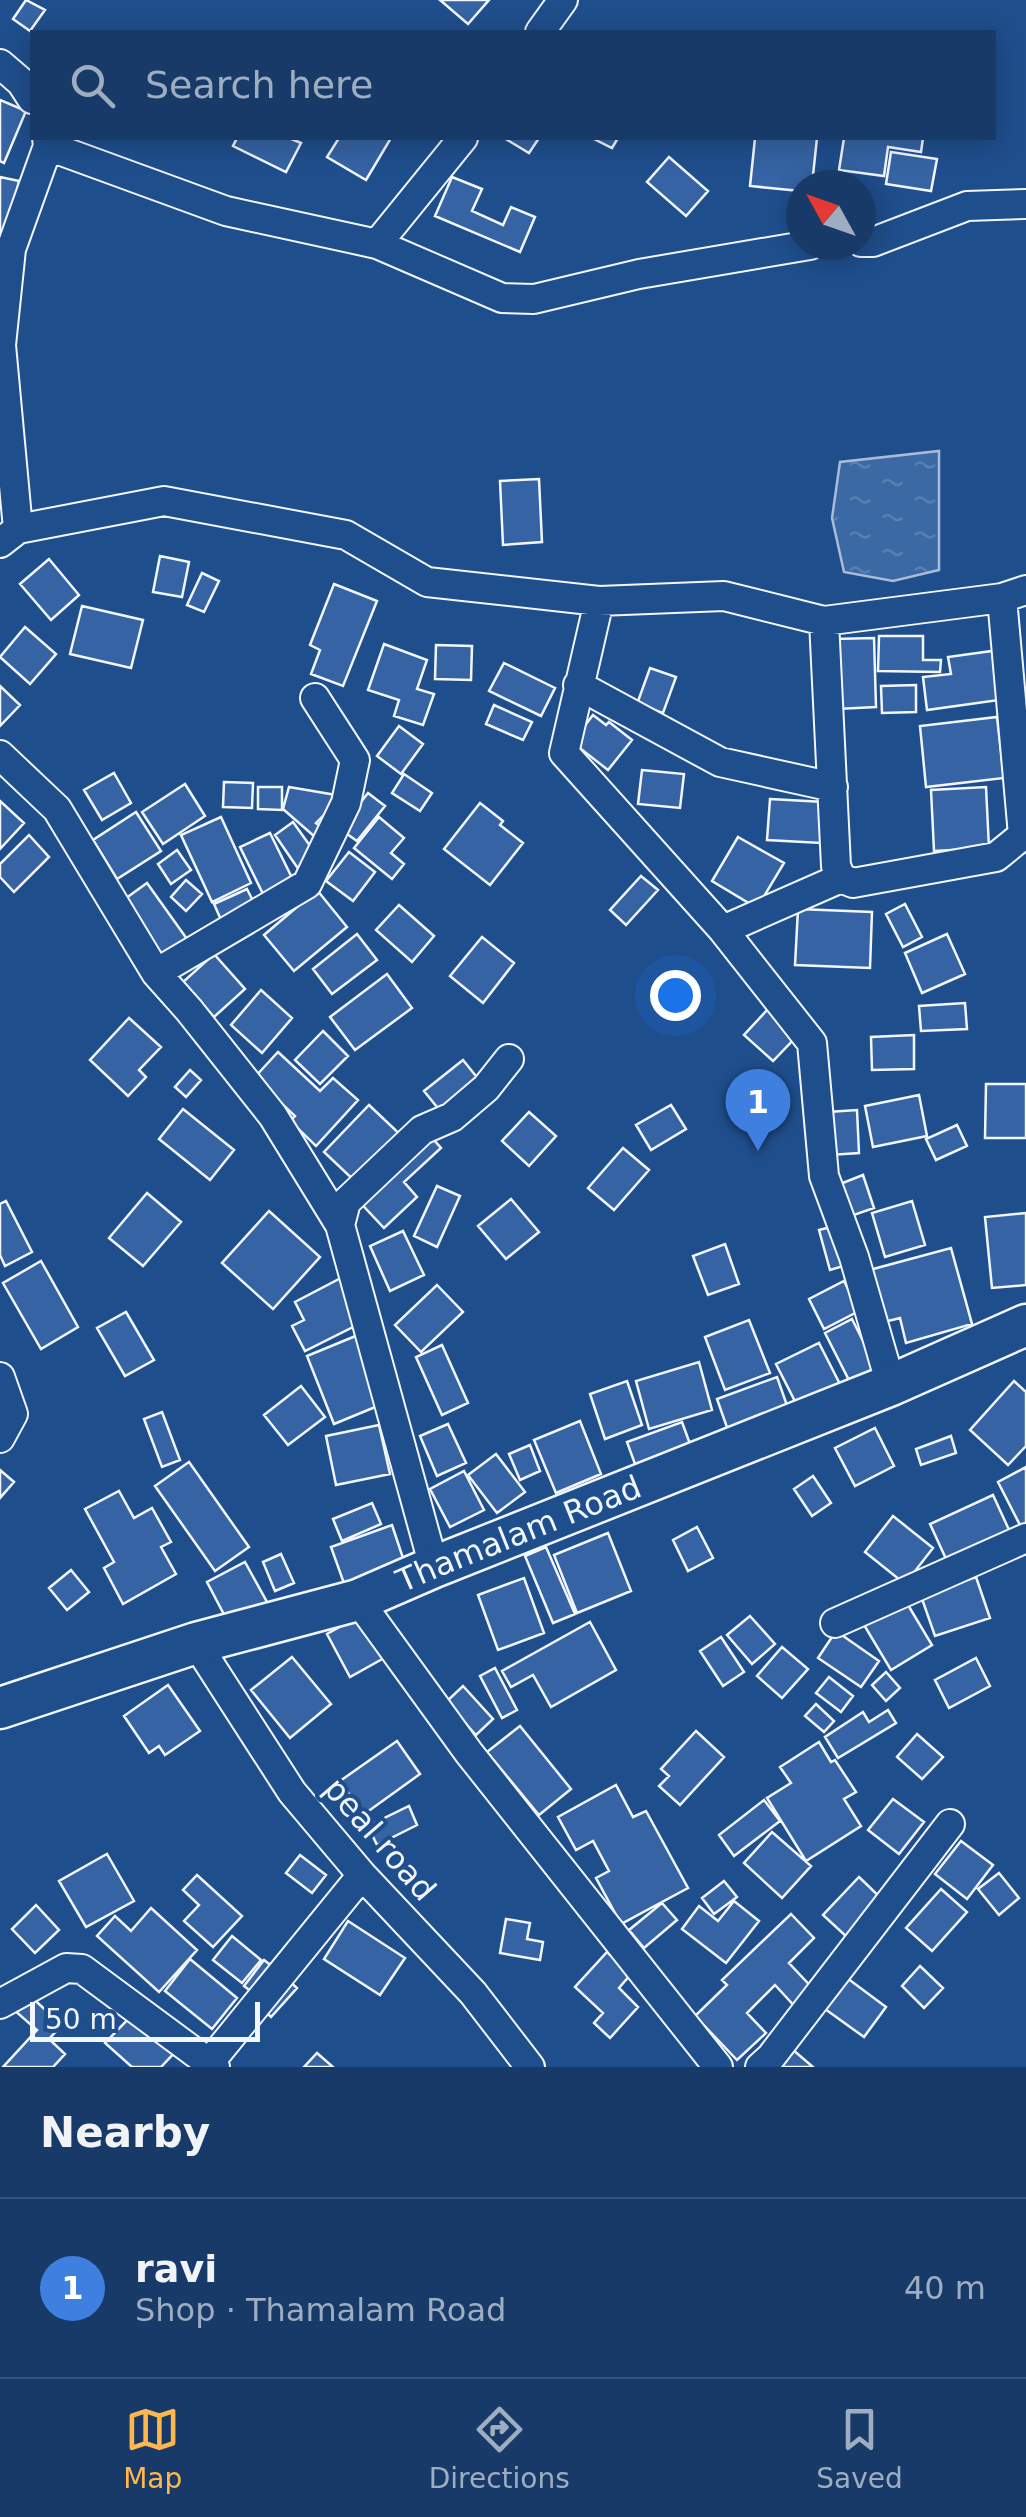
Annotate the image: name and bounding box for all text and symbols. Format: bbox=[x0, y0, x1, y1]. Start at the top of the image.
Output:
search box bbox=[30, 30, 996, 140]
icon: search bbox=[65, 58, 120, 113]
text: Search here bbox=[145, 63, 373, 107]
north arrow bbox=[786, 170, 876, 260]
your location bbox=[650, 970, 701, 1021]
pin: 1 bbox=[726, 1068, 790, 1151]
street label: Thamalam Road bbox=[390, 1468, 647, 1600]
street label: peal road bbox=[316, 1770, 444, 1908]
scale bar bbox=[30, 1997, 260, 2042]
text: 50 m bbox=[45, 2003, 117, 2036]
text: Nearby bbox=[40, 2108, 210, 2157]
text: ravi bbox=[135, 2247, 217, 2291]
text: 1 bbox=[61, 2269, 84, 2307]
text: 40 m bbox=[904, 2269, 986, 2307]
text: Shop · Thamalam Road bbox=[135, 2291, 506, 2329]
tab: Map bbox=[123, 2402, 182, 2495]
tab: Directions bbox=[429, 2402, 570, 2495]
tab: Saved bbox=[816, 2402, 903, 2495]

